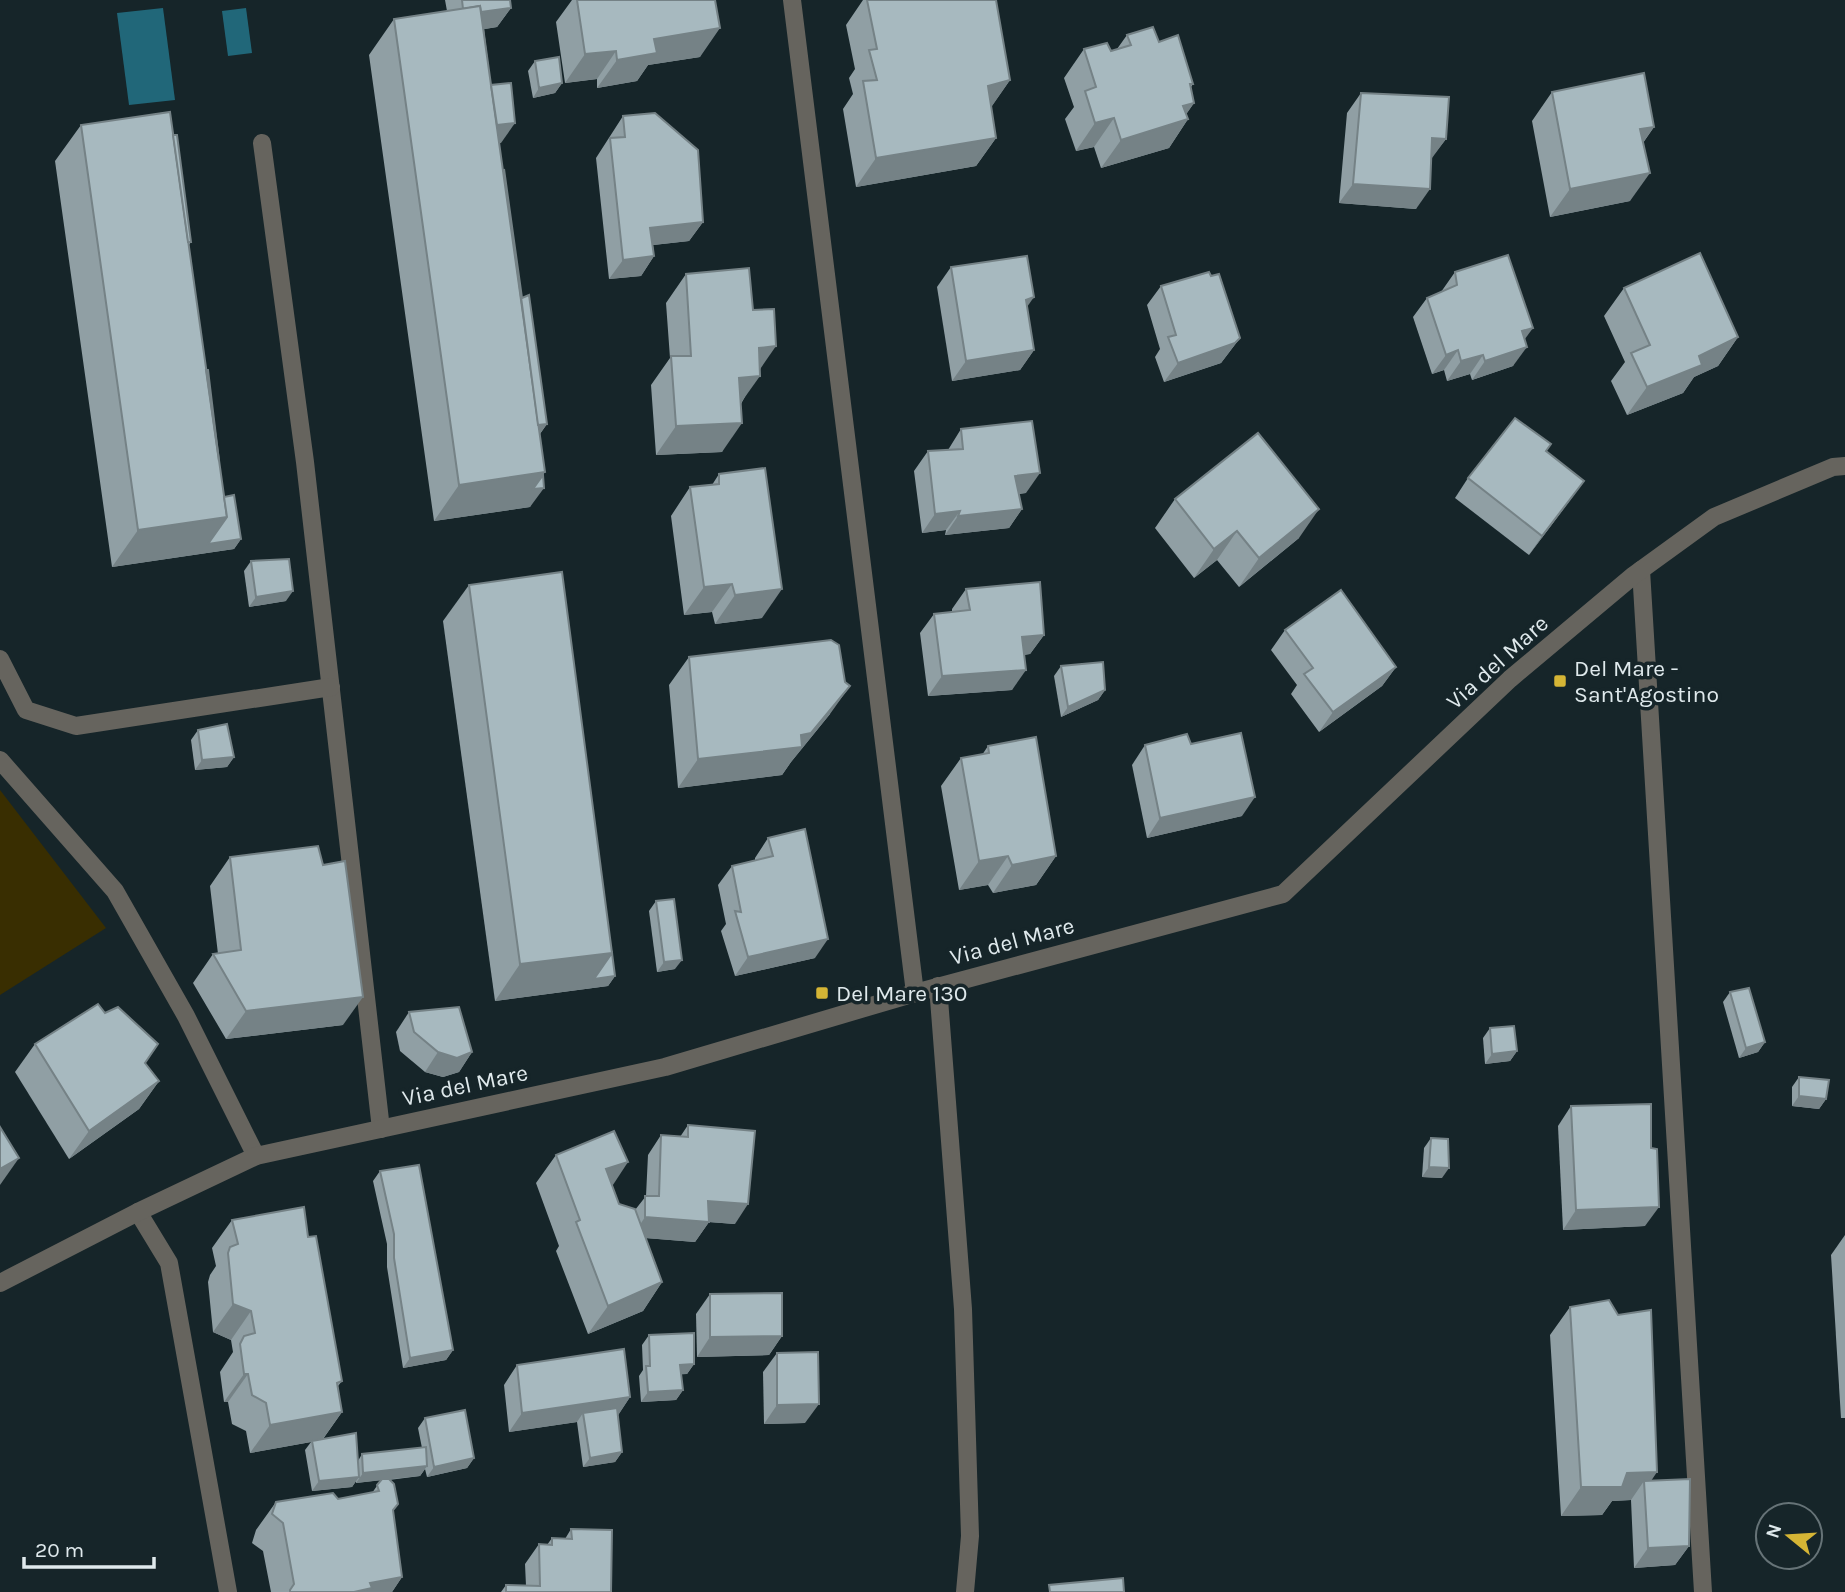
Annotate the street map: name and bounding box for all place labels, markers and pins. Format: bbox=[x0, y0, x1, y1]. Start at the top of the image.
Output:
place label: Del Mare - Sant'Agostino bbox=[1574, 655, 1719, 708]
marker: Del Mare - Sant'Agostino bbox=[1552, 673, 1568, 689]
place label: Del Mare 130 bbox=[836, 980, 967, 1007]
marker: Del Mare 130 bbox=[814, 985, 830, 1001]

